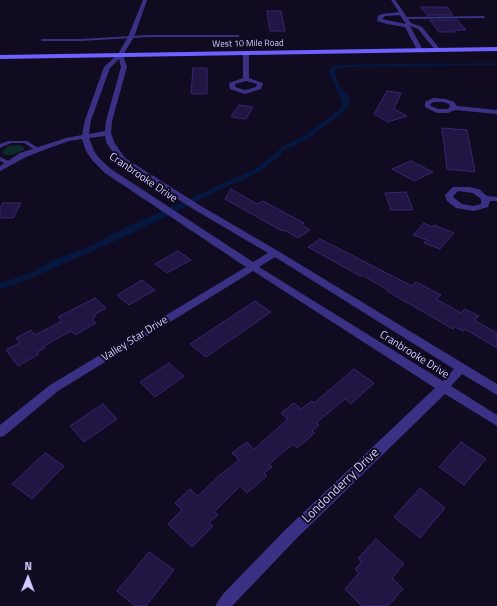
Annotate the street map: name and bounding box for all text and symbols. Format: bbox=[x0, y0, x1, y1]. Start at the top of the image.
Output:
street label: West 10 Mile Road bbox=[212, 38, 284, 50]
street label: Cranbrooke Drive bbox=[106, 150, 180, 206]
street label: Valley Star Drive bbox=[100, 313, 170, 365]
street label: Cranbrooke Drive bbox=[377, 328, 451, 382]
street label: Londonderry Drive bbox=[299, 445, 383, 527]
north arrow bbox=[8, 558, 48, 598]
text: N bbox=[24, 558, 32, 574]

